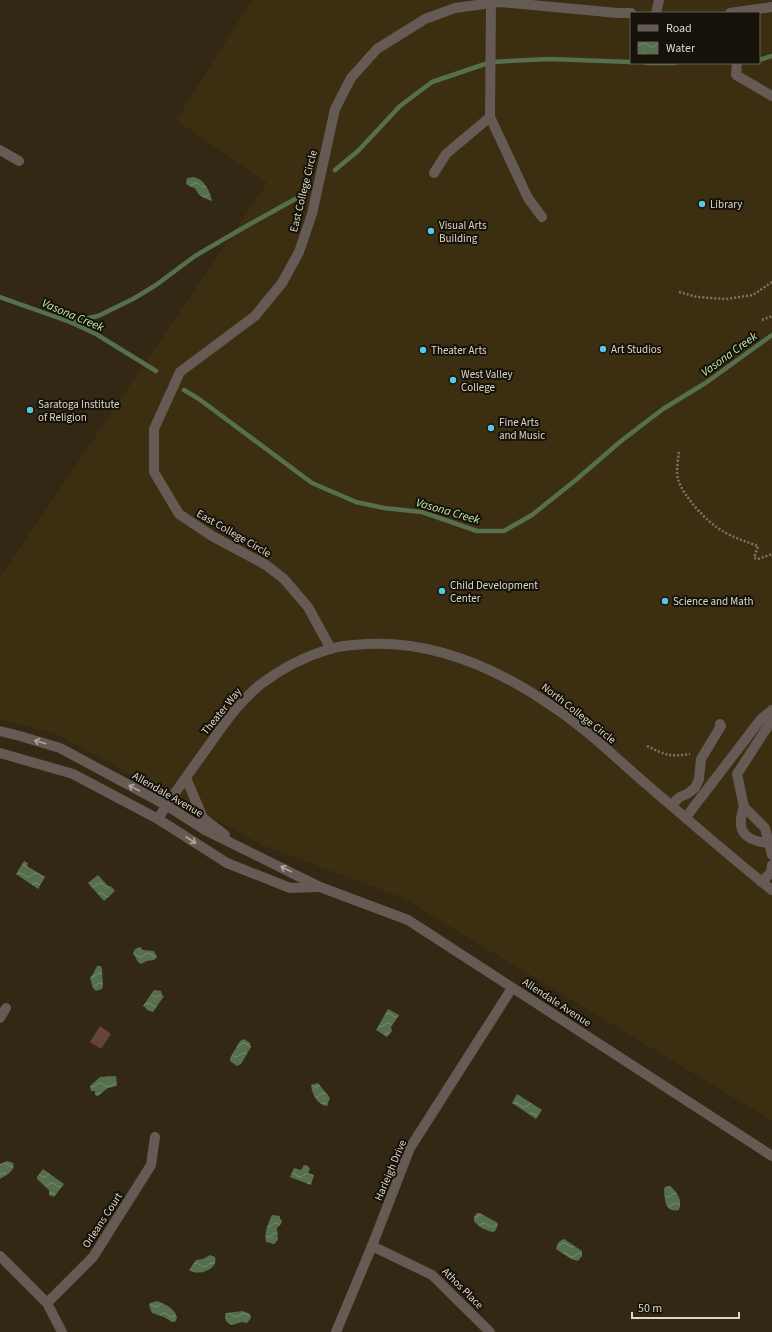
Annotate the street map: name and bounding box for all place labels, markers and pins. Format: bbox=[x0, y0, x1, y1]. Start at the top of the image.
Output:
place label: Library bbox=[710, 197, 742, 212]
marker: Library bbox=[697, 199, 707, 209]
place label: Visual Arts Building bbox=[439, 218, 487, 246]
marker: Visual Arts Building bbox=[426, 226, 436, 236]
place label: Art Studios bbox=[611, 342, 662, 357]
place label: Theater Arts bbox=[431, 343, 487, 358]
marker: Art Studios bbox=[598, 344, 608, 354]
marker: Theater Arts bbox=[418, 345, 428, 355]
place label: West Valley College bbox=[461, 367, 513, 395]
marker: West Valley College bbox=[448, 375, 458, 385]
place label: Saratoga Institute of Religion bbox=[38, 397, 120, 425]
marker: Saratoga Institute of Religion bbox=[25, 405, 35, 415]
place label: Fine Arts and Music bbox=[499, 415, 545, 443]
marker: Fine Arts and Music bbox=[486, 423, 496, 433]
place label: Child Development Center bbox=[450, 578, 538, 606]
marker: Child Development Center bbox=[437, 586, 447, 596]
place label: Science and Math bbox=[673, 594, 753, 609]
marker: Science and Math bbox=[660, 596, 670, 606]

